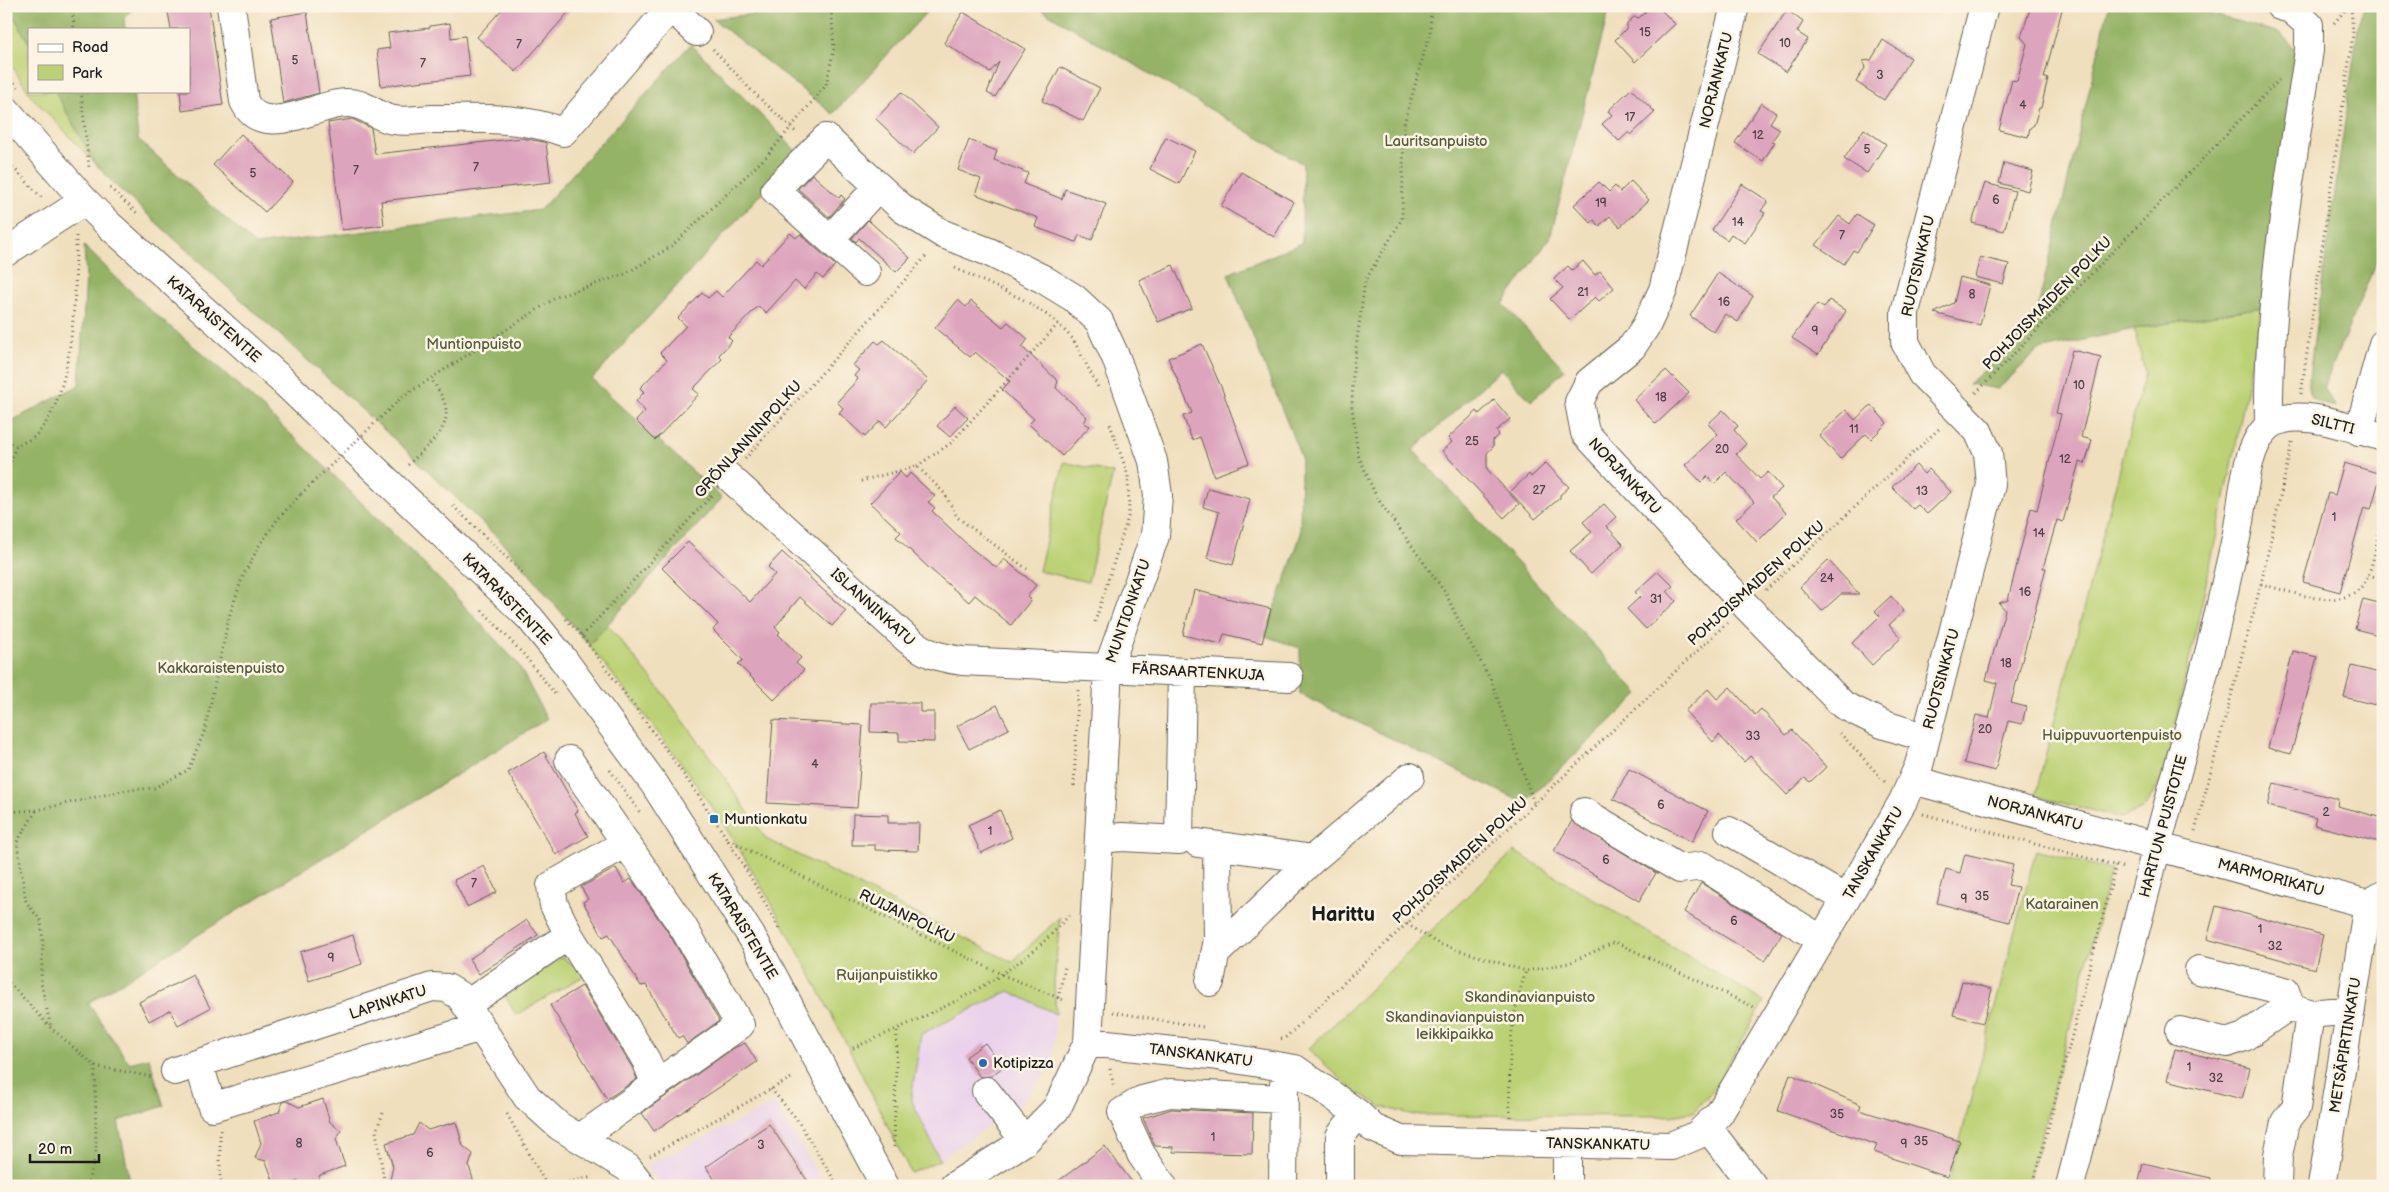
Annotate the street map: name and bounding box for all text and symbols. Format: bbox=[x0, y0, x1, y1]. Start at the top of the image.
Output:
house number: 15 bbox=[1639, 25, 1651, 40]
legend bbox=[28, 28, 190, 92]
street label: NORJANKATU bbox=[1695, 30, 1738, 130]
house number: 10 bbox=[1779, 36, 1791, 51]
house number: 7 bbox=[516, 37, 522, 52]
text: Road bbox=[72, 38, 108, 57]
house number: 5 bbox=[292, 53, 299, 68]
house number: 7 bbox=[420, 56, 426, 71]
text: Park bbox=[72, 64, 103, 83]
house number: 3 bbox=[1876, 68, 1884, 83]
house number: 4 bbox=[2019, 98, 2027, 113]
house number: 17 bbox=[1625, 110, 1635, 125]
house number: 12 bbox=[1752, 128, 1764, 143]
park label: Lauritsanpuisto bbox=[1384, 132, 1488, 151]
house number: 5 bbox=[1864, 142, 1871, 157]
house number: 7 bbox=[473, 160, 479, 175]
house number: 7 bbox=[353, 163, 359, 178]
house number: 5 bbox=[250, 166, 257, 181]
house number: 6 bbox=[1992, 193, 2000, 208]
house number: 19 bbox=[1595, 196, 1607, 211]
street label: RUOTSINKATU bbox=[1898, 213, 1939, 319]
house number: 14 bbox=[1732, 215, 1745, 230]
house number: 7 bbox=[1839, 228, 1845, 243]
street label: POHJOISMAIDEN POLKU bbox=[1979, 233, 2116, 374]
street label: KATARAISTENTIE bbox=[162, 272, 265, 367]
house number: 21 bbox=[1577, 285, 1589, 300]
house number: 8 bbox=[1969, 287, 1976, 302]
house number: 16 bbox=[1718, 295, 1730, 310]
house number: 9 bbox=[1812, 324, 1819, 339]
park label: Muntionpuisto bbox=[426, 335, 522, 354]
street label: GRÖNLANNINPOLKU bbox=[691, 377, 806, 502]
house number: 10 bbox=[2073, 378, 2085, 393]
house number: 18 bbox=[1655, 390, 1667, 405]
street label: SILTTI bbox=[2309, 410, 2357, 439]
house number: 11 bbox=[1849, 422, 1859, 437]
house number: 25 bbox=[1465, 434, 1479, 449]
street label: NORJANKATU bbox=[1584, 434, 1665, 519]
house number: 20 bbox=[1715, 442, 1729, 457]
house number: 12 bbox=[2059, 452, 2071, 467]
house number: 27 bbox=[1533, 483, 1546, 498]
house number: 13 bbox=[1916, 484, 1928, 499]
house number: 1 bbox=[2332, 510, 2336, 525]
street label: POHJOISMAIDEN POLKU bbox=[1684, 517, 1829, 650]
house number: 14 bbox=[2033, 526, 2046, 541]
street label: KATARAISTENTIE bbox=[458, 549, 556, 650]
street label: MUNTIONKATU bbox=[1102, 557, 1155, 666]
street label: ISLANNINKATU bbox=[826, 564, 919, 650]
house number: 24 bbox=[1820, 571, 1835, 586]
house number: 16 bbox=[2019, 585, 2031, 600]
house number: 31 bbox=[1650, 592, 1662, 607]
street label: RUOTSINKATU bbox=[1919, 627, 1964, 732]
house number: 18 bbox=[2000, 656, 2012, 671]
park label: Kakkaraistenpuisto bbox=[157, 659, 285, 678]
street label: FÄRSAARTENKUJA bbox=[1131, 660, 1266, 686]
house number: 20 bbox=[1978, 722, 1992, 737]
park label: Huippuvuortenpuisto bbox=[2042, 726, 2182, 745]
house number: 33 bbox=[1746, 729, 1760, 744]
street label: HARITUN PUISTOTIE bbox=[2135, 753, 2192, 900]
house number: 4 bbox=[811, 757, 819, 772]
street label: NORJANKATU bbox=[1985, 792, 2085, 835]
street label: POHJOISMAIDEN POLKU bbox=[1389, 793, 1532, 928]
house number: 6 bbox=[1657, 798, 1665, 813]
street label: TANSKANKATU bbox=[1839, 803, 1908, 903]
house number: 2 bbox=[2322, 805, 2330, 820]
place label: Muntionkatu bbox=[724, 810, 807, 829]
marker: Muntionkatu bbox=[708, 813, 720, 825]
house number: 1 bbox=[988, 824, 992, 839]
house number: 6 bbox=[1602, 853, 1610, 868]
street label: MARMORIKATU bbox=[2215, 854, 2326, 901]
street label: KATARAISTENTIE bbox=[703, 870, 782, 983]
house number: 7 bbox=[471, 876, 477, 891]
street label: RUIJANPOLKU bbox=[856, 885, 958, 948]
house number: 35 bbox=[1975, 889, 1989, 904]
house number: 9 bbox=[1961, 892, 1968, 907]
park label: Katarainen bbox=[2025, 895, 2099, 914]
district label: Harittu bbox=[1311, 903, 1375, 927]
house number: 6 bbox=[1730, 914, 1738, 929]
house number: 1 bbox=[2258, 922, 2262, 937]
house number: 32 bbox=[2268, 939, 2282, 954]
house number: 9 bbox=[328, 951, 335, 966]
park label: Ruijanpuistikko bbox=[836, 966, 938, 985]
street label: METSÄPIRTINKATU bbox=[2325, 976, 2366, 1114]
street label: LAPINKATU bbox=[347, 981, 429, 1024]
park label: Skandinavianpuisto bbox=[1465, 988, 1595, 1007]
park label: Skandinavianpuiston leikkipaikka bbox=[1386, 1008, 1524, 1044]
street label: TANSKANKATU bbox=[1148, 1040, 1254, 1071]
place label: Kotipizza bbox=[993, 1054, 1054, 1073]
marker: Kotipizza bbox=[977, 1057, 989, 1069]
house number: 1 bbox=[2187, 1060, 2191, 1075]
house number: 32 bbox=[2209, 1071, 2223, 1086]
house number: 35 bbox=[1830, 1107, 1844, 1122]
house number: 1 bbox=[1211, 1130, 1215, 1145]
scale bar bbox=[30, 1132, 99, 1164]
street label: TANSKANKATU bbox=[1546, 1134, 1650, 1155]
house number: 35 bbox=[1914, 1134, 1928, 1149]
house number: 8 bbox=[296, 1136, 303, 1151]
house number: 9 bbox=[1901, 1137, 1908, 1152]
house number: 3 bbox=[757, 1138, 765, 1153]
text: 20 m bbox=[38, 1140, 72, 1159]
house number: 6 bbox=[426, 1146, 434, 1161]

